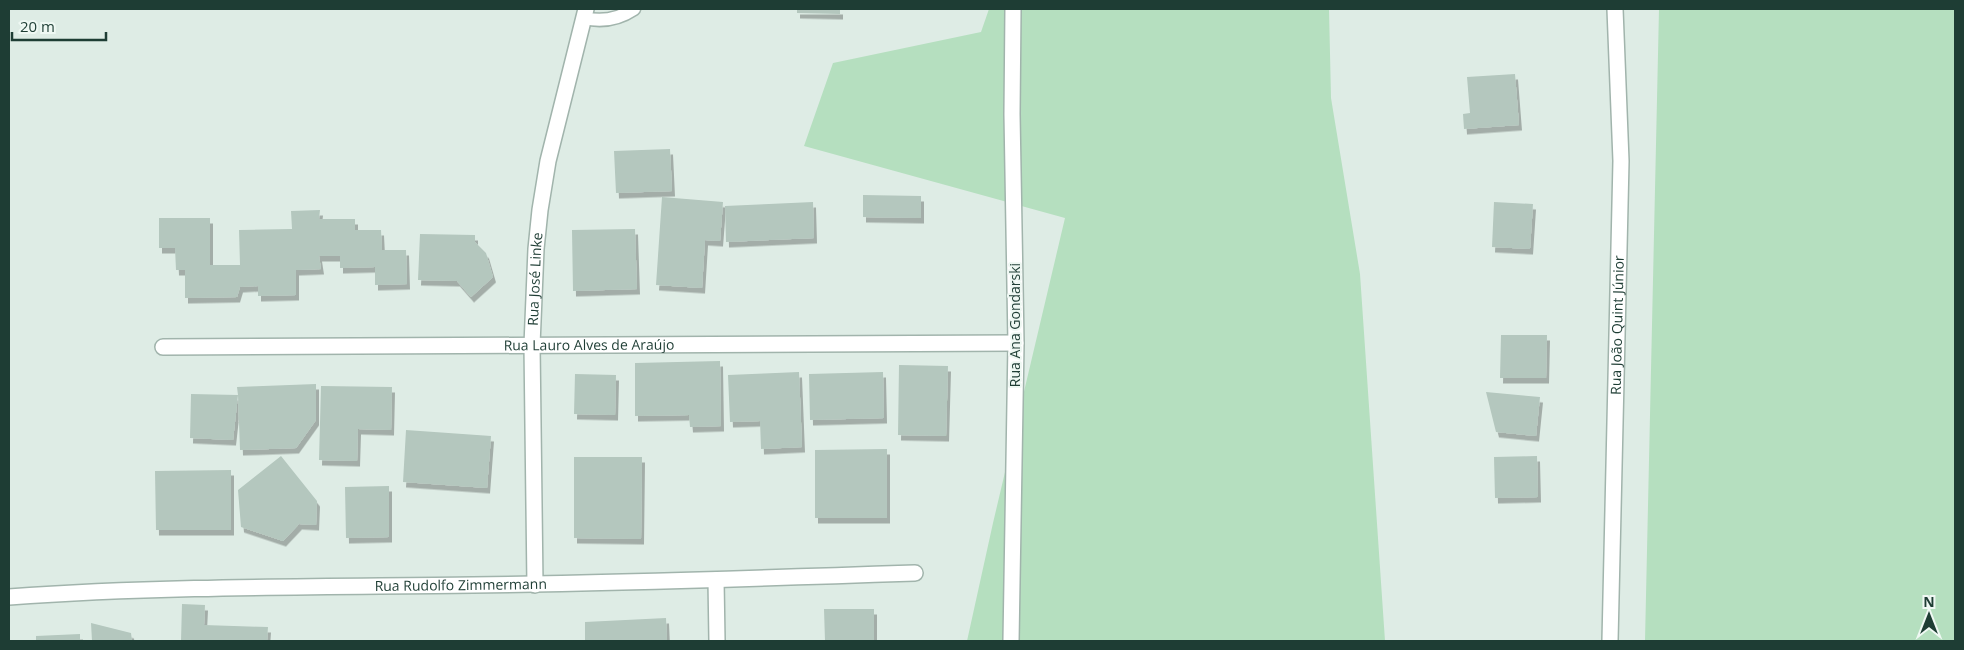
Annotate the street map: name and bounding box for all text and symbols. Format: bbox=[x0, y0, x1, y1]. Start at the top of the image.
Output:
scale bar bbox=[12, 10, 106, 42]
text: 20 m bbox=[20, 16, 55, 36]
street label: Rua José Linke bbox=[523, 231, 547, 326]
street label: Rua João Quint Júnior bbox=[1606, 255, 1628, 395]
street label: Rua Ana Gondarski bbox=[1005, 263, 1024, 387]
street label: Rua Lauro Alves de Araújo bbox=[504, 335, 674, 354]
street label: Rua Rudolfo Zimmermann bbox=[375, 574, 547, 595]
north arrow bbox=[1904, 590, 1954, 640]
text: N bbox=[1923, 592, 1935, 611]

